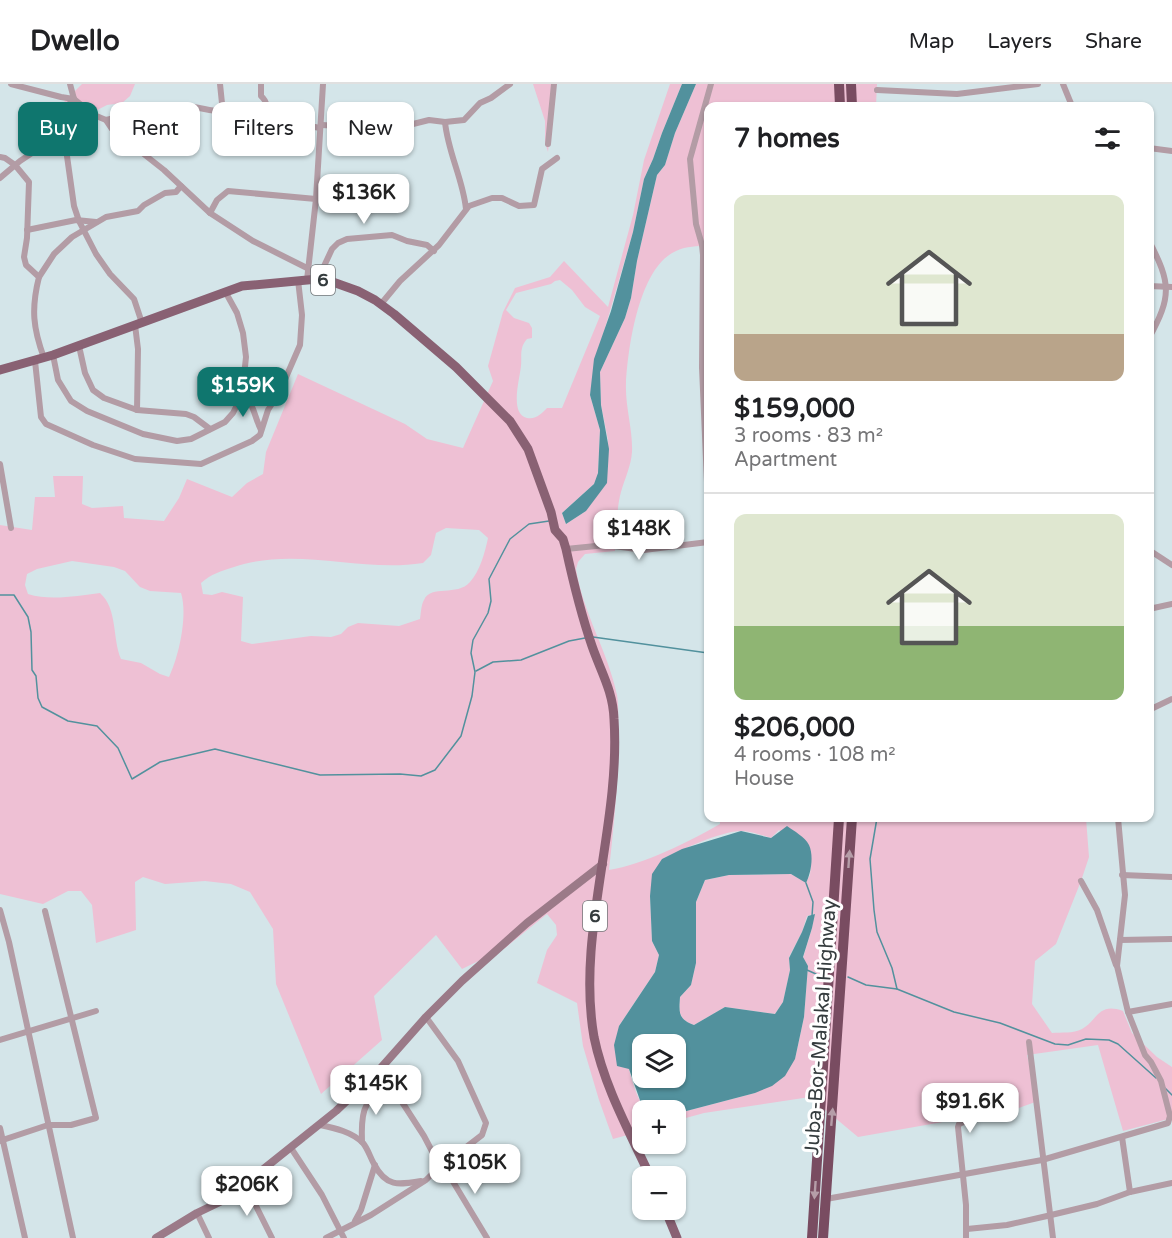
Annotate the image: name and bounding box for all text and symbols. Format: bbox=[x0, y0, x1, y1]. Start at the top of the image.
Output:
text: Dwello bbox=[30, 24, 120, 58]
text: Map bbox=[909, 29, 954, 54]
text: Layers bbox=[987, 29, 1052, 54]
text: Share bbox=[1085, 29, 1142, 54]
chip: Buy bbox=[18, 102, 98, 156]
chip: Rent bbox=[110, 102, 200, 156]
chip: Filters bbox=[212, 102, 315, 156]
chip: New bbox=[327, 102, 414, 156]
icon: filters bbox=[1091, 122, 1124, 155]
text: 7 homes bbox=[734, 123, 840, 154]
pin: $136K bbox=[322, 174, 406, 225]
text: $136K bbox=[332, 181, 396, 205]
icon: home bbox=[875, 234, 983, 342]
road number: 6 bbox=[311, 265, 335, 295]
pin: $159K bbox=[201, 367, 285, 418]
text: $159K bbox=[211, 374, 275, 398]
text: $159,000 bbox=[734, 393, 855, 424]
text: 3 rooms · 83 m² bbox=[734, 424, 883, 448]
text: Apartment bbox=[734, 448, 837, 472]
pin: $148K bbox=[597, 510, 681, 561]
text: $148K bbox=[607, 517, 671, 541]
icon: home bbox=[875, 553, 983, 661]
text: $206,000 bbox=[734, 712, 855, 743]
text: 4 rooms · 108 m² bbox=[734, 743, 896, 767]
text: House bbox=[734, 767, 794, 791]
one-way arrow bbox=[844, 850, 854, 869]
street label: Juba-Bor-Malakal Highway bbox=[800, 898, 842, 1156]
road number: 6 bbox=[583, 901, 607, 931]
map controls bbox=[632, 1034, 686, 1220]
button: layers bbox=[632, 1034, 686, 1088]
pin: $145K bbox=[334, 1065, 418, 1116]
text: $145K bbox=[344, 1072, 408, 1096]
pin: $91.6K bbox=[921, 1083, 1019, 1134]
text: $91.6K bbox=[936, 1090, 1004, 1114]
button: + bbox=[632, 1100, 686, 1154]
one-way arrow bbox=[828, 1107, 837, 1126]
pin: $105K bbox=[433, 1144, 517, 1195]
text: $105K bbox=[443, 1151, 507, 1175]
pin: $206K bbox=[205, 1166, 289, 1217]
button: − bbox=[632, 1166, 686, 1220]
text: $206K bbox=[215, 1173, 279, 1197]
one-way arrow bbox=[810, 1181, 820, 1200]

